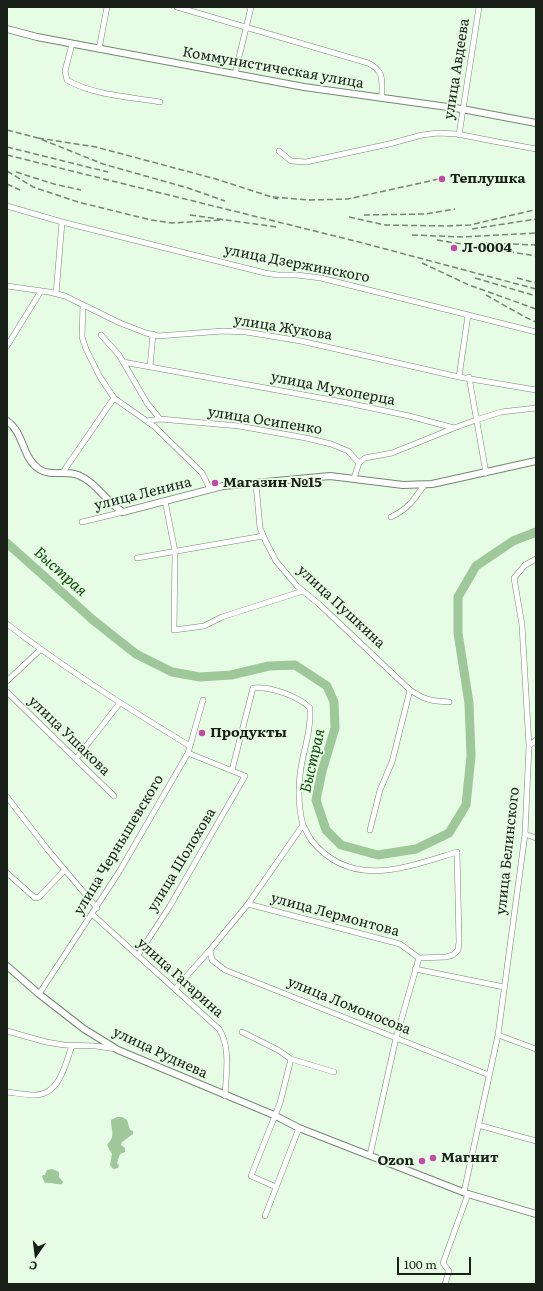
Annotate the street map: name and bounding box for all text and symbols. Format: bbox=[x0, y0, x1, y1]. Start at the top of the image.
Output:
street label: улица Авдеева bbox=[441, 17, 473, 121]
street label: Коммунистическая улица bbox=[181, 44, 365, 92]
place label: Теплушка bbox=[450, 171, 526, 187]
marker: Теплушка bbox=[437, 174, 447, 184]
place label: Л-0004 bbox=[462, 240, 512, 256]
street label: улица Дзержинского bbox=[223, 242, 371, 286]
marker: Л-0004 bbox=[449, 243, 459, 253]
street label: улица Жукова bbox=[233, 312, 333, 344]
street label: улица Мухоперца bbox=[269, 369, 397, 409]
street label: улица Осипенко bbox=[207, 404, 323, 438]
street label: улица Ленина bbox=[93, 474, 193, 514]
place label: Магазин №15 bbox=[223, 475, 322, 491]
marker: Магазин №15 bbox=[210, 478, 220, 488]
water label: Быстрая bbox=[30, 544, 90, 600]
street label: улица Пушкина bbox=[294, 562, 388, 652]
street label: улица Ушакова bbox=[25, 693, 113, 779]
place label: Продукты bbox=[210, 725, 287, 741]
water label: Быстрая bbox=[297, 727, 329, 795]
marker: Продукты bbox=[197, 728, 207, 738]
street label: улица Чернышевского bbox=[70, 772, 168, 918]
street label: улица Белинского bbox=[493, 786, 523, 916]
street label: улица Шолохова bbox=[144, 805, 220, 915]
street label: улица Лермонтова bbox=[269, 890, 401, 940]
street label: улица Гагарина bbox=[133, 935, 227, 1021]
street label: улица Ломоносова bbox=[285, 974, 413, 1038]
street label: улица Руднева bbox=[110, 1024, 210, 1082]
place label: Магнит bbox=[441, 1150, 499, 1166]
place label: Ozon bbox=[377, 1153, 414, 1169]
marker: Магнит bbox=[428, 1153, 438, 1163]
marker: Ozon bbox=[417, 1156, 427, 1166]
north arrow bbox=[16, 1235, 56, 1275]
scale bar bbox=[399, 1249, 473, 1275]
text: 100 m bbox=[404, 1255, 437, 1273]
text: С bbox=[27, 1258, 39, 1275]

